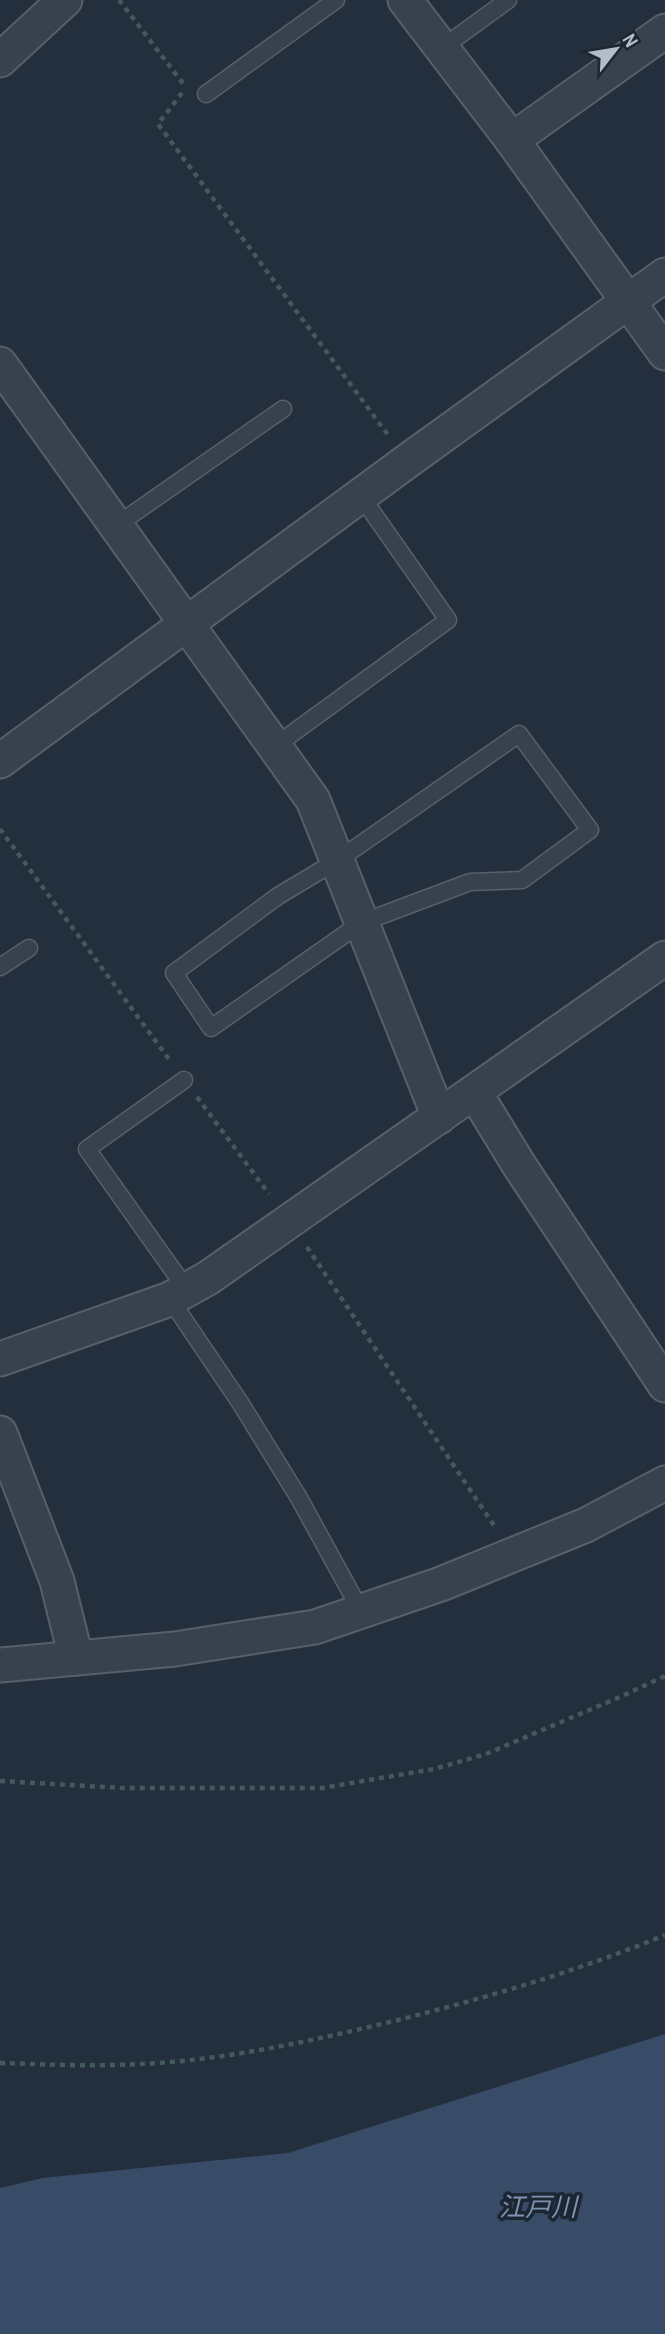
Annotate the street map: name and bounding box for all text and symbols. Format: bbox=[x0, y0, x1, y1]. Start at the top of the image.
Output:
north arrow bbox=[581, 14, 651, 84]
text: N bbox=[617, 29, 645, 52]
water label: 江戸川 bbox=[499, 2189, 580, 2224]

